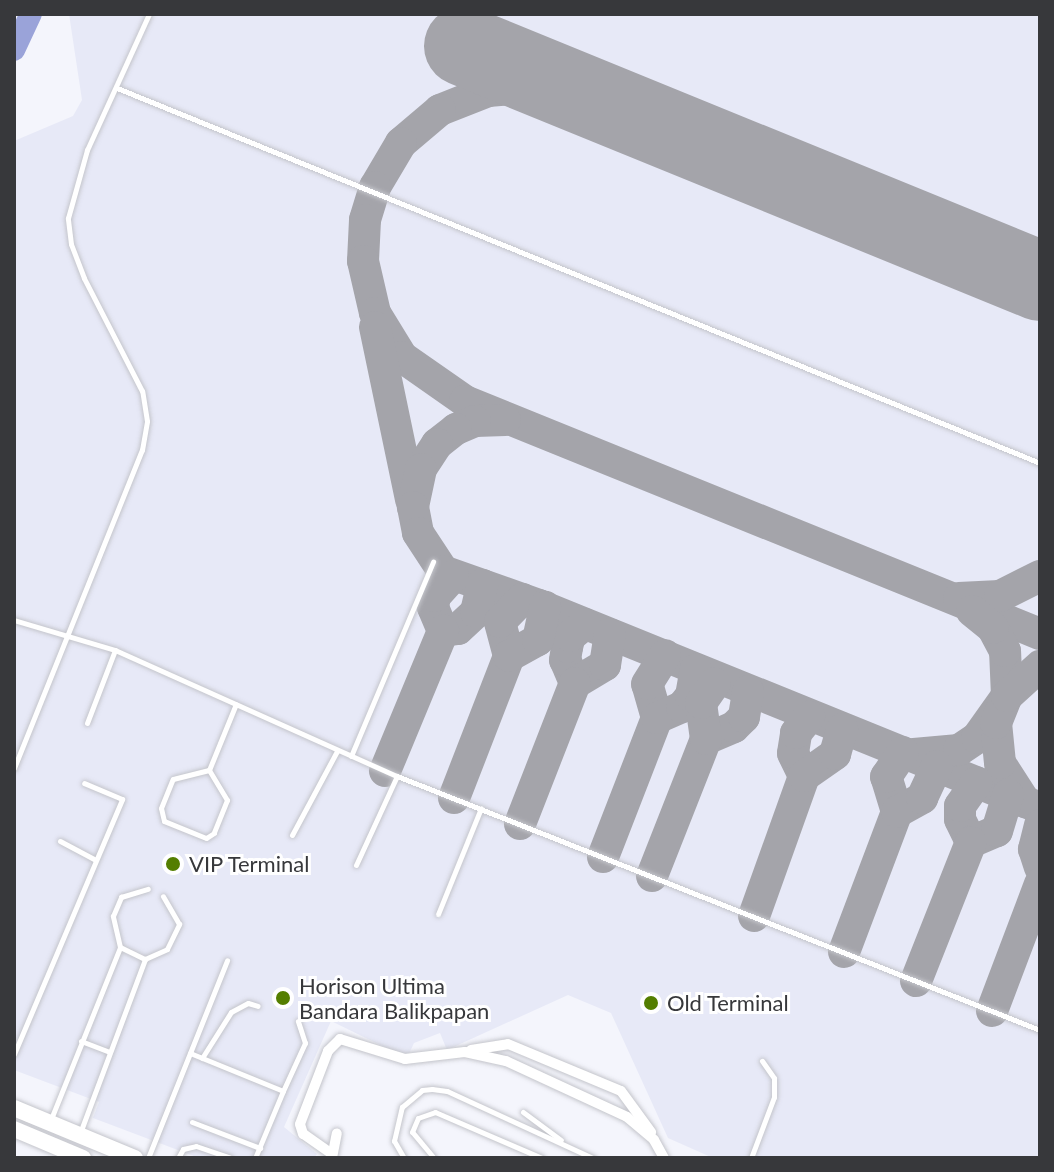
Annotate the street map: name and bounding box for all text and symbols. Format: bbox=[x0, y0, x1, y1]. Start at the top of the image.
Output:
place label: VIP Terminal bbox=[189, 851, 311, 877]
marker: VIP Terminal bbox=[164, 855, 182, 873]
place label: Horison Ultima Bandara Balikpapan bbox=[299, 972, 489, 1024]
marker: Horison Ultima Bandara Balikpapan bbox=[274, 989, 292, 1007]
place label: Old Terminal bbox=[667, 990, 789, 1016]
marker: Old Terminal bbox=[642, 994, 660, 1012]

